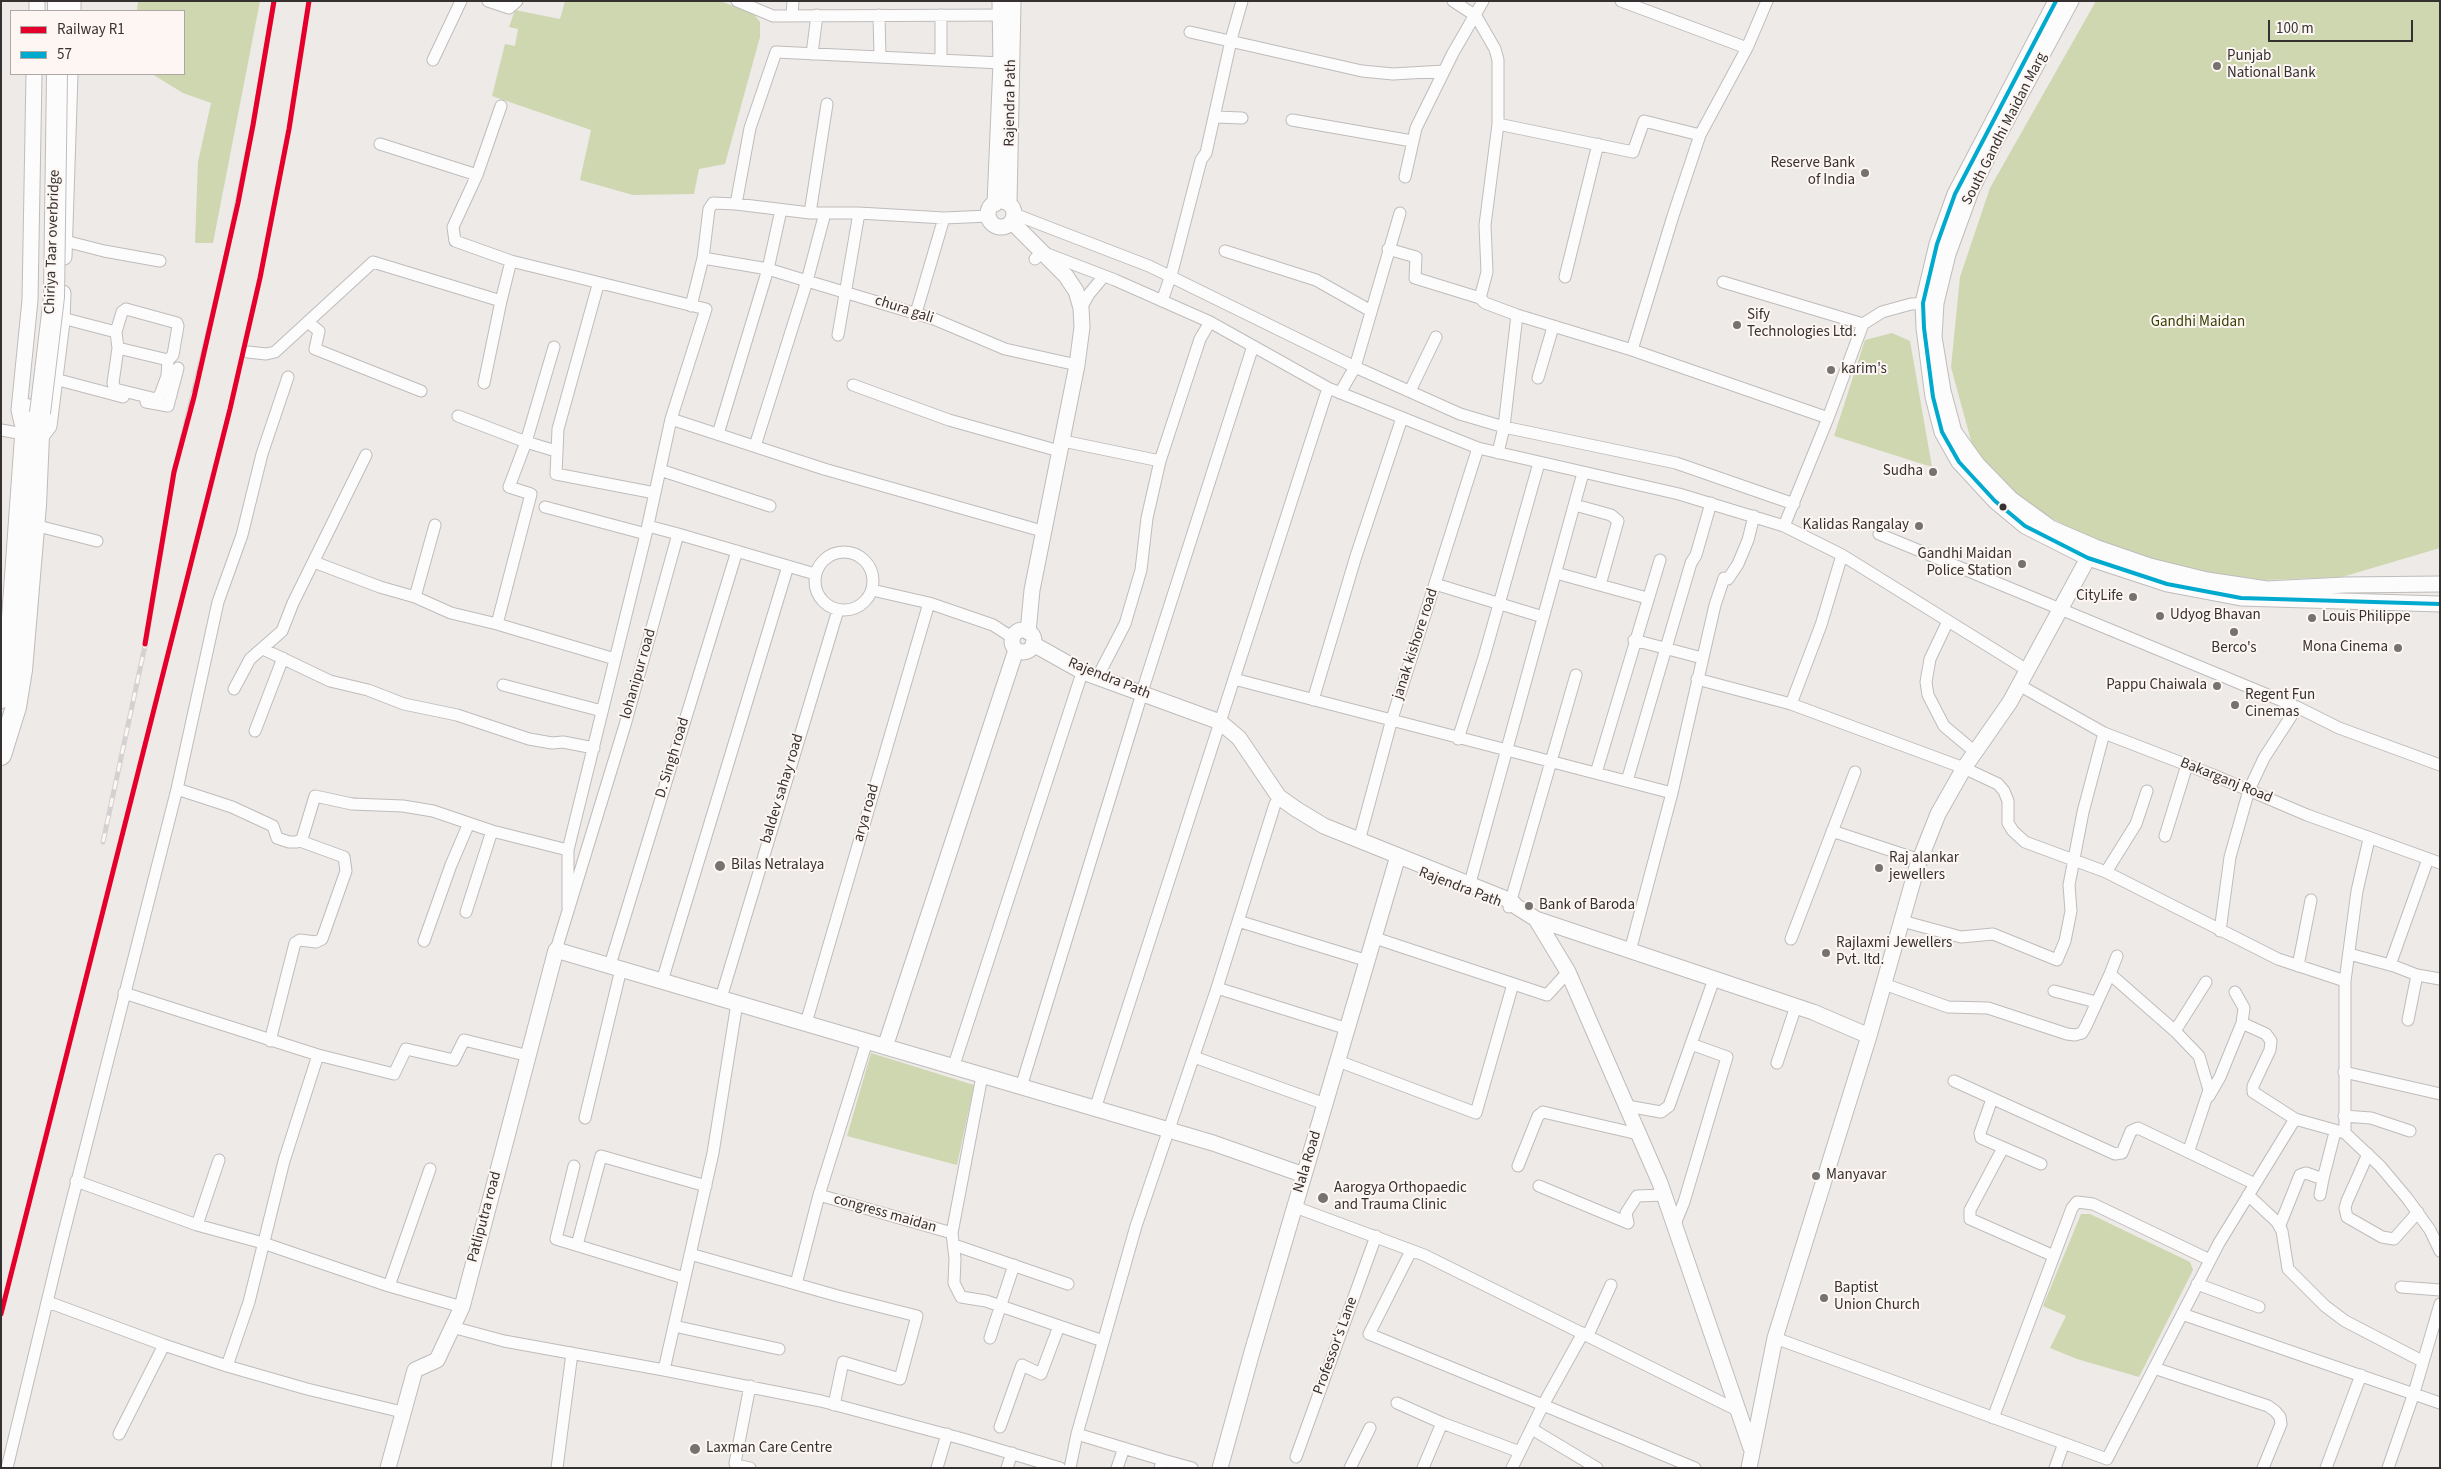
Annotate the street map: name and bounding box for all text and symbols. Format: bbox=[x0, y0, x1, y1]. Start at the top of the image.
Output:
legend bbox=[10, 10, 185, 75]
scale bar bbox=[2271, 10, 2416, 42]
text: 100 m bbox=[2276, 18, 2314, 39]
text: Railway R1 bbox=[57, 19, 125, 40]
text: 57 bbox=[57, 44, 72, 65]
place label: Punjab National Bank bbox=[2227, 48, 2316, 83]
street label: South Gandhi Maidan Marg bbox=[1959, 50, 2051, 208]
street label: Rajendra Path bbox=[1001, 59, 1021, 147]
marker: Punjab National Bank bbox=[2211, 60, 2223, 72]
place label: Reserve Bank of India bbox=[1770, 155, 1855, 190]
marker: Reserve Bank of India bbox=[1859, 167, 1871, 179]
street label: Chiriya Taar overbridge bbox=[41, 169, 65, 315]
street label: chura gali bbox=[872, 292, 936, 328]
place label: Sify Technologies Ltd. bbox=[1747, 307, 1857, 342]
park label: Gandhi Maidan bbox=[2151, 314, 2245, 332]
marker: Sify Technologies Ltd. bbox=[1731, 319, 1743, 331]
place label: karim's bbox=[1841, 361, 1887, 379]
marker: karim's bbox=[1825, 364, 1837, 376]
place label: Sudha bbox=[1883, 463, 1923, 481]
marker: Sudha bbox=[1927, 466, 1939, 478]
unlabelled marker bbox=[1998, 502, 2008, 512]
place label: Kalidas Rangalay bbox=[1803, 517, 1909, 535]
marker: Kalidas Rangalay bbox=[1913, 520, 1925, 532]
place label: Gandhi Maidan Police Station bbox=[1918, 546, 2012, 581]
marker: Gandhi Maidan Police Station bbox=[2016, 558, 2028, 570]
street label: janak kishore road bbox=[1390, 586, 1442, 702]
place label: CityLife bbox=[2076, 588, 2123, 606]
marker: CityLife bbox=[2127, 591, 2139, 603]
place label: Udyog Bhavan bbox=[2170, 607, 2261, 625]
place label: Louis Philippe bbox=[2322, 609, 2410, 627]
marker: Udyog Bhavan bbox=[2154, 610, 2166, 622]
marker: Louis Philippe bbox=[2306, 612, 2318, 624]
marker: Berco's bbox=[2228, 626, 2240, 638]
street label: lohanipur road bbox=[618, 627, 660, 721]
place label: Mona Cinema bbox=[2302, 639, 2388, 657]
place label: Berco's bbox=[2211, 640, 2257, 658]
marker: Mona Cinema bbox=[2392, 642, 2404, 654]
street label: Rajendra Path bbox=[1065, 654, 1153, 704]
place label: Pappu Chaiwala bbox=[2106, 677, 2207, 695]
marker: Pappu Chaiwala bbox=[2211, 680, 2223, 692]
place label: Regent Fun Cinemas bbox=[2245, 687, 2315, 722]
marker: Regent Fun Cinemas bbox=[2229, 699, 2241, 711]
street label: D. Singh road bbox=[652, 715, 694, 801]
street label: baldev sahay road bbox=[758, 732, 808, 846]
street label: Bakarganj Road bbox=[2177, 754, 2275, 808]
street label: arya road bbox=[850, 782, 884, 844]
place label: Raj alankar jewellers bbox=[1889, 850, 1959, 885]
place label: Bilas Netralaya bbox=[731, 857, 824, 875]
marker: Bilas Netralaya bbox=[713, 859, 727, 873]
marker: Raj alankar jewellers bbox=[1873, 862, 1885, 874]
street label: Rajendra Path bbox=[1416, 864, 1504, 912]
place label: Bank of Baroda bbox=[1539, 897, 1635, 915]
marker: Bank of Baroda bbox=[1523, 900, 1535, 912]
place label: Rajlaxmi Jewellers Pvt. ltd. bbox=[1836, 935, 1952, 970]
marker: Rajlaxmi Jewellers Pvt. ltd. bbox=[1820, 947, 1832, 959]
street label: Nala Road bbox=[1290, 1129, 1326, 1195]
place label: Manyavar bbox=[1826, 1167, 1886, 1185]
street label: Patliputra road bbox=[464, 1169, 506, 1265]
marker: Manyavar bbox=[1810, 1170, 1822, 1182]
place label: Aarogya Orthopaedic and Trauma Clinic bbox=[1334, 1180, 1467, 1215]
street label: congress maidan bbox=[831, 1191, 939, 1237]
marker: Aarogya Orthopaedic and Trauma Clinic bbox=[1316, 1191, 1330, 1205]
place label: Baptist Union Church bbox=[1834, 1280, 1920, 1315]
marker: Baptist Union Church bbox=[1818, 1292, 1830, 1304]
street label: Professor's Lane bbox=[1310, 1295, 1362, 1397]
place label: Laxman Care Centre bbox=[706, 1440, 832, 1458]
marker: Laxman Care Centre bbox=[688, 1442, 702, 1456]

